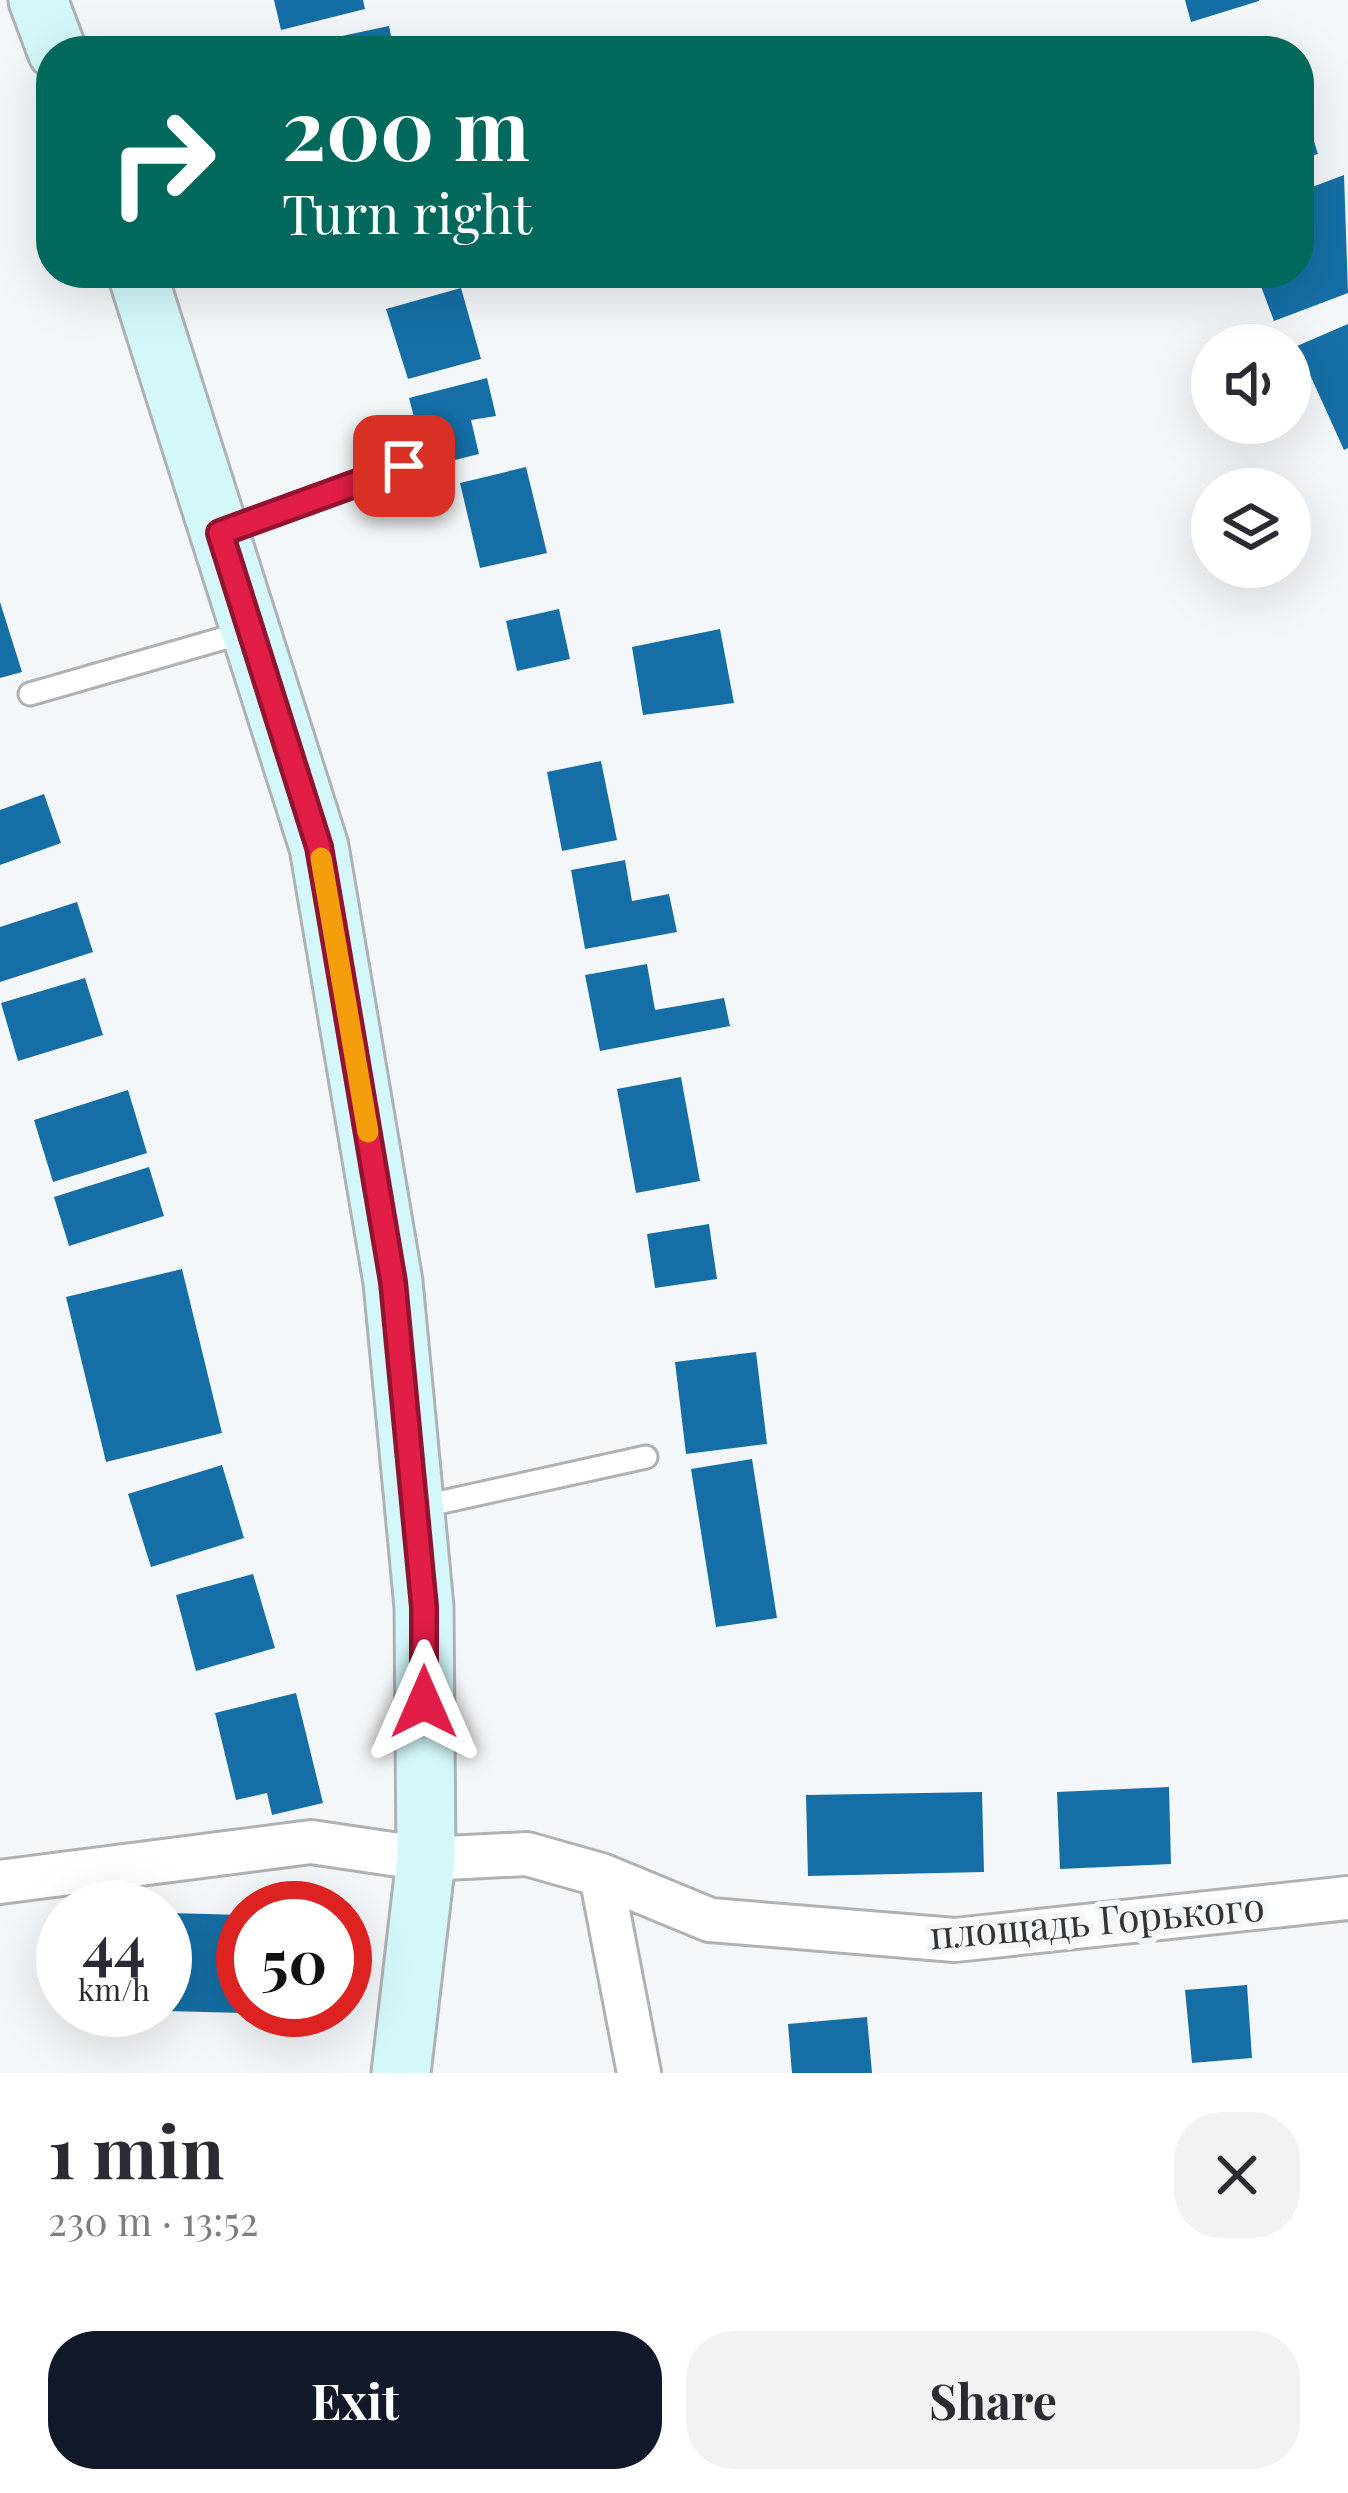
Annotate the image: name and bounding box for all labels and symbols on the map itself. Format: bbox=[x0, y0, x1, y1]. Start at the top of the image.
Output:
pin bbox=[353, 415, 455, 517]
position arrow bbox=[361, 1639, 487, 1765]
street label: площадь Горького bbox=[927, 1878, 1266, 1960]
speed limit sign: 50 bbox=[216, 1881, 372, 2037]

